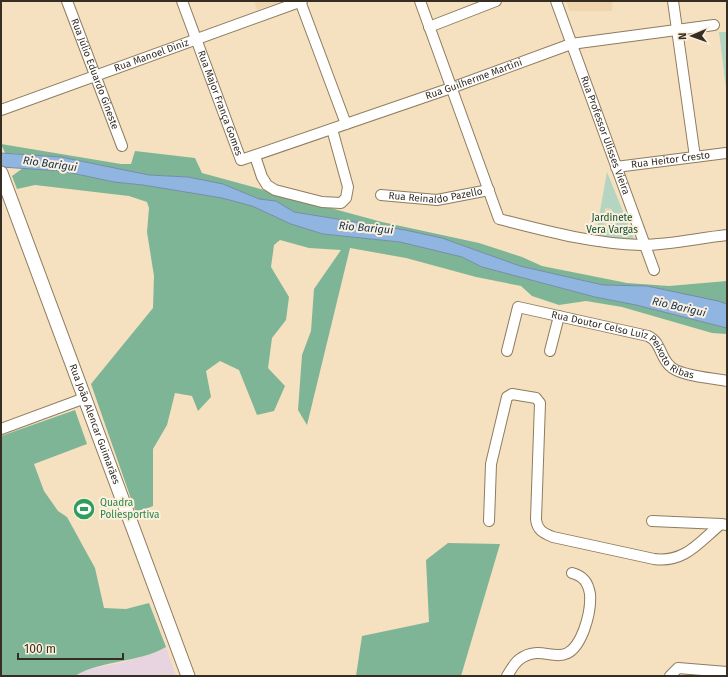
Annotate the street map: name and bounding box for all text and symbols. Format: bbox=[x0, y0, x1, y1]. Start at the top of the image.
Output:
north arrow bbox=[672, 16, 712, 56]
street label: Rua Júlio Eduardo Gineste bbox=[68, 17, 121, 131]
text: N bbox=[676, 32, 689, 40]
street label: Rua Manoel Diniz bbox=[113, 36, 191, 75]
street label: Rua Major França Gomes bbox=[195, 49, 245, 158]
street label: Rua Guilherme Martini bbox=[424, 56, 524, 102]
street label: Rua Professor Ulisses Vieira bbox=[578, 74, 632, 196]
street label: Rua Heitor Cresto bbox=[630, 149, 711, 171]
water label: Rio Barigui bbox=[22, 154, 78, 174]
street label: Rua Reinaldo Pazello bbox=[388, 185, 484, 206]
park label: Jardinete Vera Vargas bbox=[586, 212, 638, 236]
water label: Rio Barigui bbox=[338, 219, 394, 237]
water label: Rio Barigui bbox=[651, 295, 707, 319]
street label: Rua Doutor Celso Luiz Peixoto Ribas bbox=[550, 309, 695, 381]
street label: Rua João Alencar Guimarães bbox=[67, 362, 122, 486]
sports icon: Quadra Poliesportiva bbox=[71, 496, 97, 522]
place label: Quadra Poliesportiva bbox=[100, 497, 160, 521]
scale bar bbox=[18, 635, 123, 661]
text: 100 m bbox=[24, 642, 56, 656]

